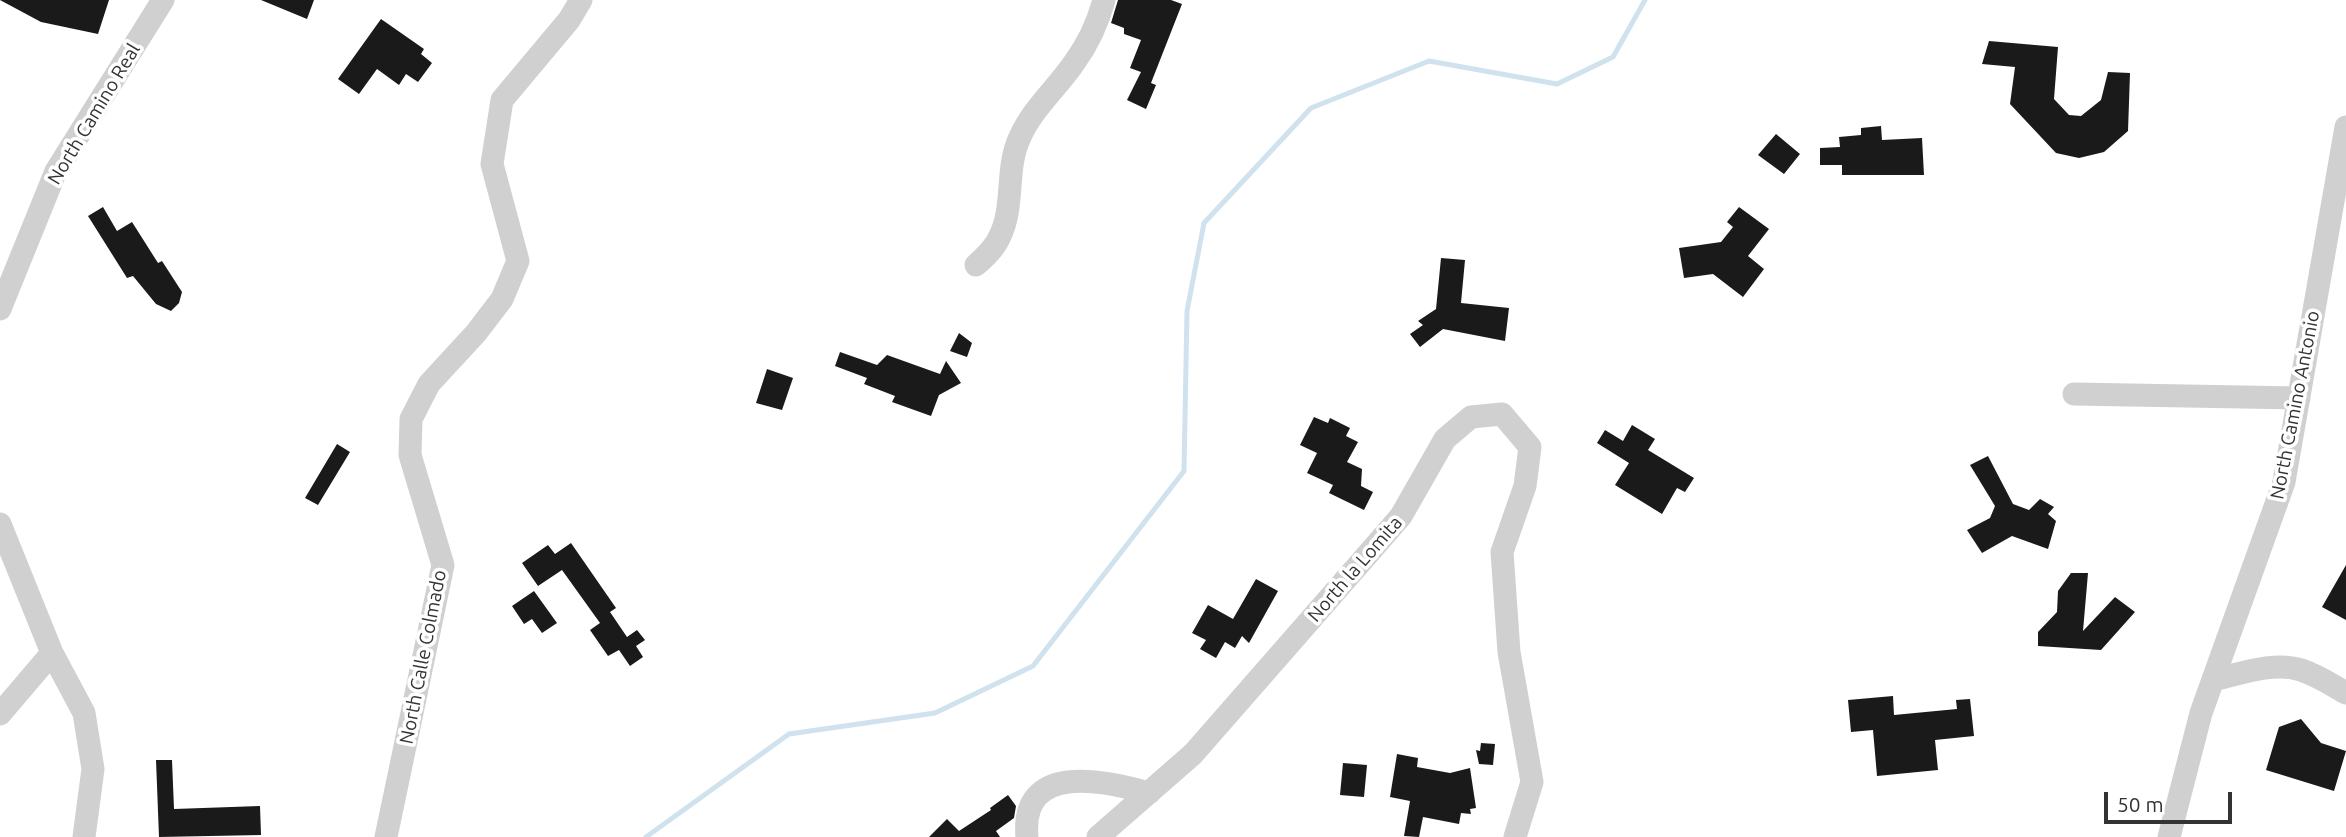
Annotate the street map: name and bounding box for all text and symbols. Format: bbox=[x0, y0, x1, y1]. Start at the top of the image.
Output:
street label: North Camino Real bbox=[43, 39, 145, 189]
street label: North Camino Antonio bbox=[2266, 309, 2324, 501]
street label: North la Lomita bbox=[1303, 511, 1407, 627]
street label: North Calle Colmado bbox=[395, 568, 451, 746]
scale bar bbox=[2108, 778, 2236, 822]
text: 50 m bbox=[2117, 792, 2164, 816]

